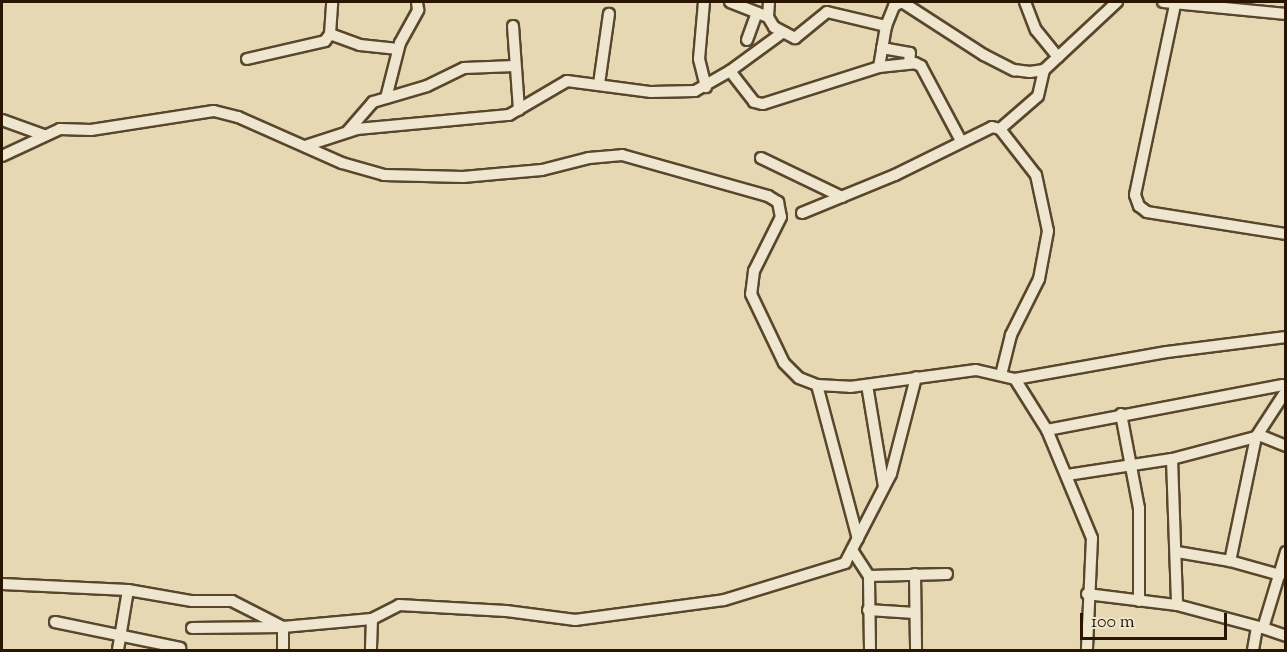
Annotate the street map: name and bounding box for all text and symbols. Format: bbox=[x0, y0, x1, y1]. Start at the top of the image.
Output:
scale bar bbox=[1083, 601, 1230, 639]
text: 100 m bbox=[1091, 610, 1135, 636]

